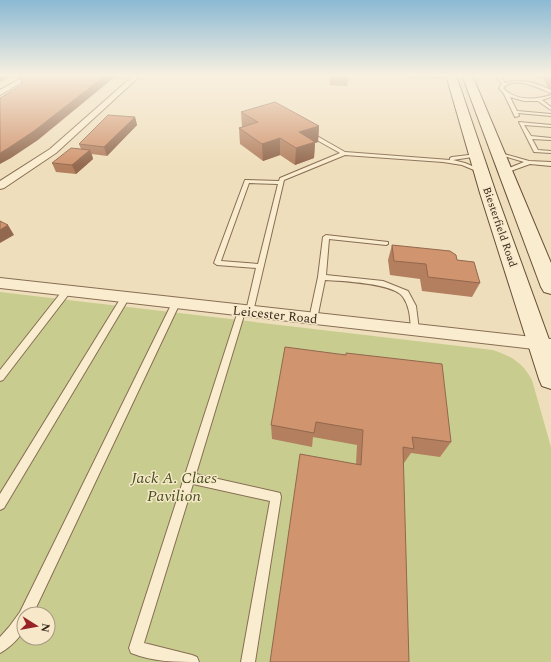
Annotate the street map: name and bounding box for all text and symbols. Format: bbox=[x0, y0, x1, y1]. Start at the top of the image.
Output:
street label: Biesterfield Road bbox=[478, 185, 522, 269]
street label: Leicester Road bbox=[232, 301, 318, 329]
park label: Jack A. Claes Pavilion bbox=[130, 466, 217, 508]
north arrow bbox=[16, 606, 56, 646]
text: N bbox=[36, 622, 55, 634]

